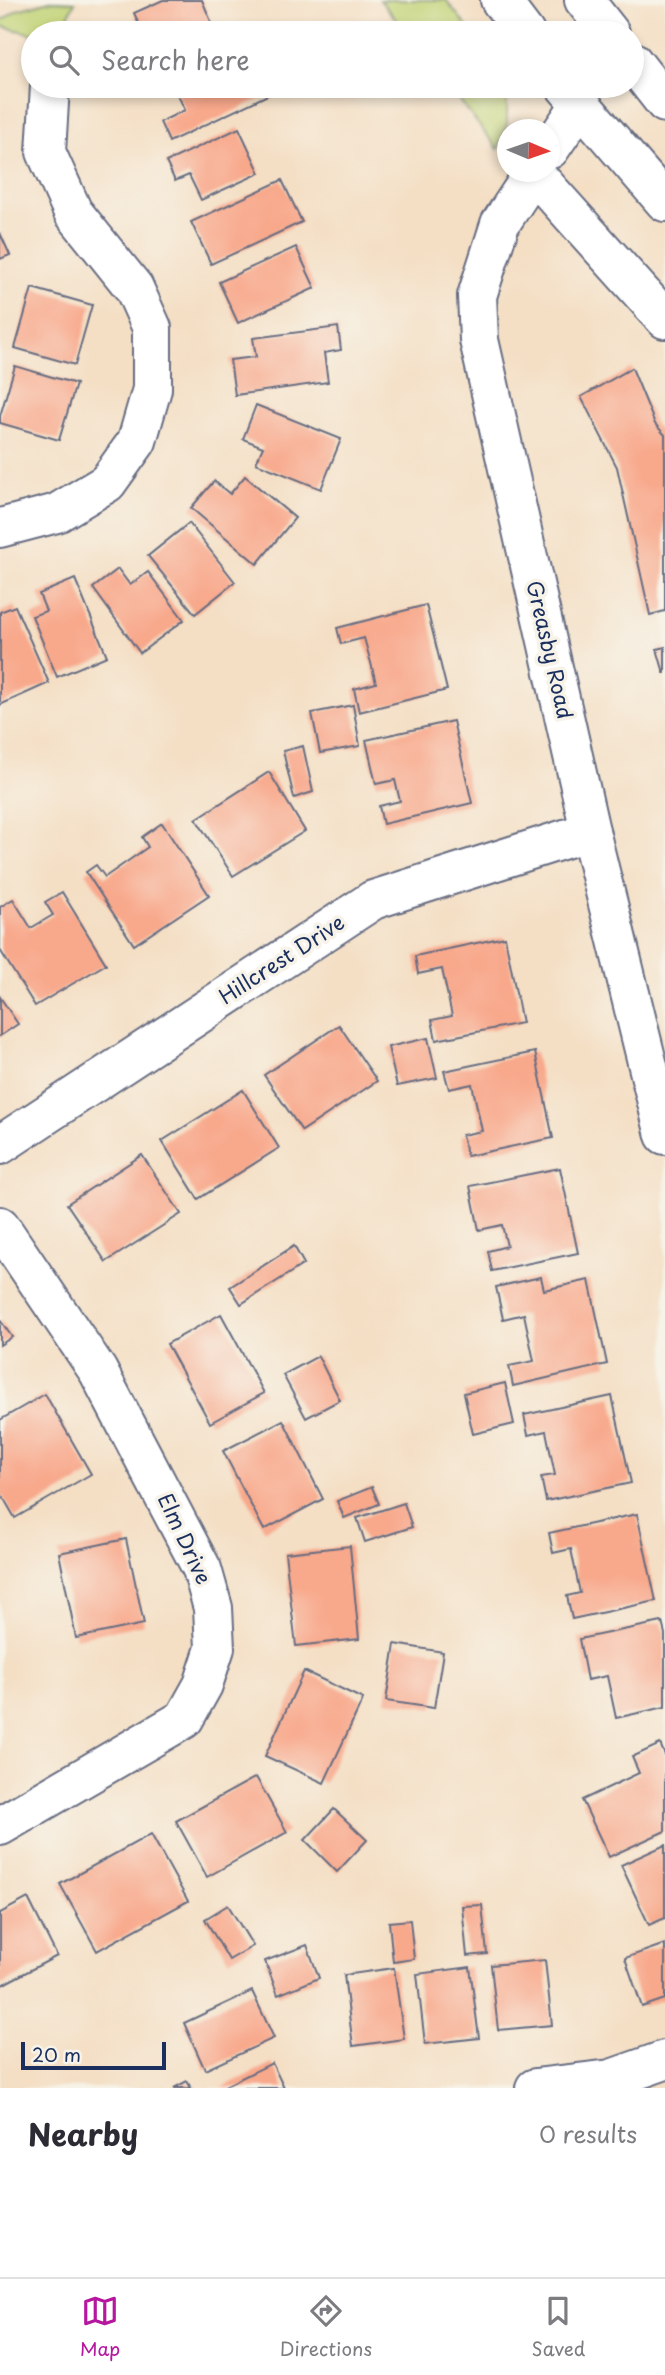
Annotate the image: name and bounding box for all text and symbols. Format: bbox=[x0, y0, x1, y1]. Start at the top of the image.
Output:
search box bbox=[21, 21, 644, 98]
text: Search here bbox=[101, 40, 250, 79]
icon: search bbox=[45, 41, 83, 79]
north arrow bbox=[497, 119, 560, 182]
street label: Greasby Road bbox=[519, 577, 582, 722]
street label: Hillcrest Drive bbox=[212, 906, 350, 1011]
street label: Elm Drive bbox=[151, 1487, 221, 1589]
scale bar bbox=[21, 2039, 166, 2071]
text: 20 m bbox=[32, 2040, 81, 2068]
text: Nearby bbox=[28, 2111, 138, 2156]
text: 0 results bbox=[539, 2116, 637, 2151]
tab: Map bbox=[80, 2292, 120, 2362]
tab: Directions bbox=[280, 2292, 372, 2362]
tab: Saved bbox=[531, 2292, 585, 2362]

